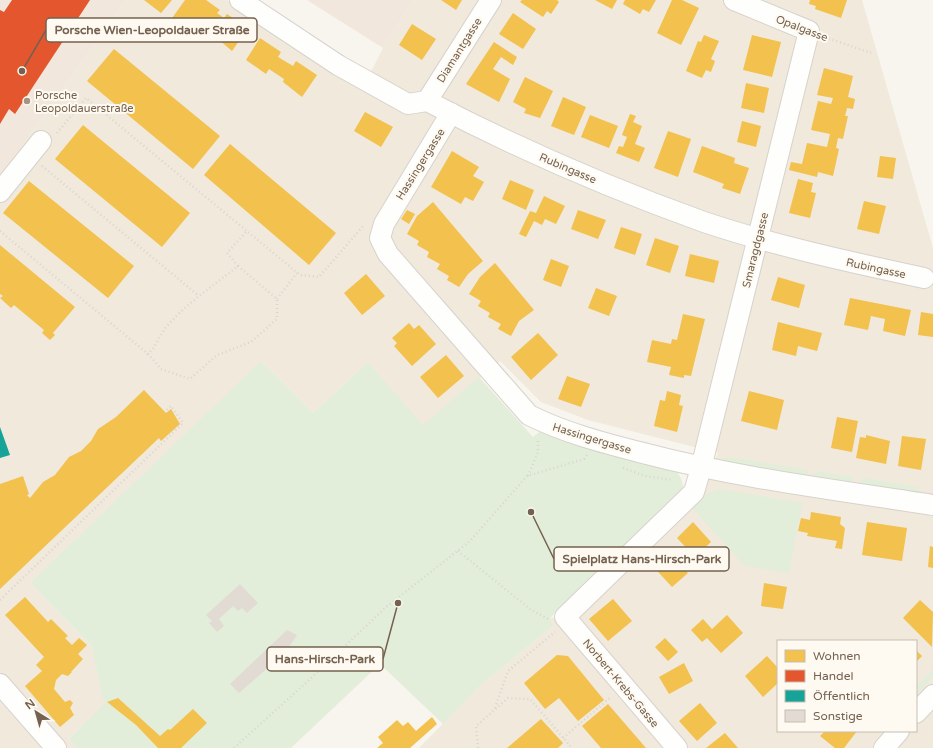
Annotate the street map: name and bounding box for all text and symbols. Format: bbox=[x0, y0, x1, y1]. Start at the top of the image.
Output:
street label: Opalgasse bbox=[774, 13, 830, 44]
street label: Diamantgasse bbox=[434, 15, 485, 85]
callout: Porsche Wien-Leopoldauer Straße bbox=[46, 18, 257, 42]
text: Porsche Wien-Leopoldauer Straße bbox=[54, 23, 250, 38]
place label: Porsche Leopoldauerstraße bbox=[35, 89, 134, 115]
marker: Porsche Leopoldauerstraße bbox=[22, 96, 32, 106]
street label: Hassingergasse bbox=[393, 126, 448, 202]
street label: Rubingasse bbox=[537, 151, 598, 186]
street label: Smaragdgasse bbox=[740, 211, 771, 289]
street label: Rubingasse bbox=[845, 256, 907, 281]
street label: Hassingergasse bbox=[551, 420, 633, 457]
callout: Spielplatz Hans-Hirsch-Park bbox=[554, 547, 729, 571]
text: Spielplatz Hans-Hirsch-Park bbox=[563, 552, 722, 567]
street label: Norbert-Krebs-Gasse bbox=[580, 637, 661, 730]
legend bbox=[777, 640, 917, 732]
callout: Hans-Hirsch-Park bbox=[267, 647, 383, 671]
text: Wohnen bbox=[813, 649, 861, 663]
text: Hans-Hirsch-Park bbox=[275, 652, 376, 666]
text: Handel bbox=[813, 669, 853, 683]
text: Öffentlich bbox=[813, 689, 870, 703]
north arrow bbox=[16, 692, 56, 732]
text: N bbox=[23, 697, 38, 712]
text: Sonstige bbox=[813, 709, 863, 723]

